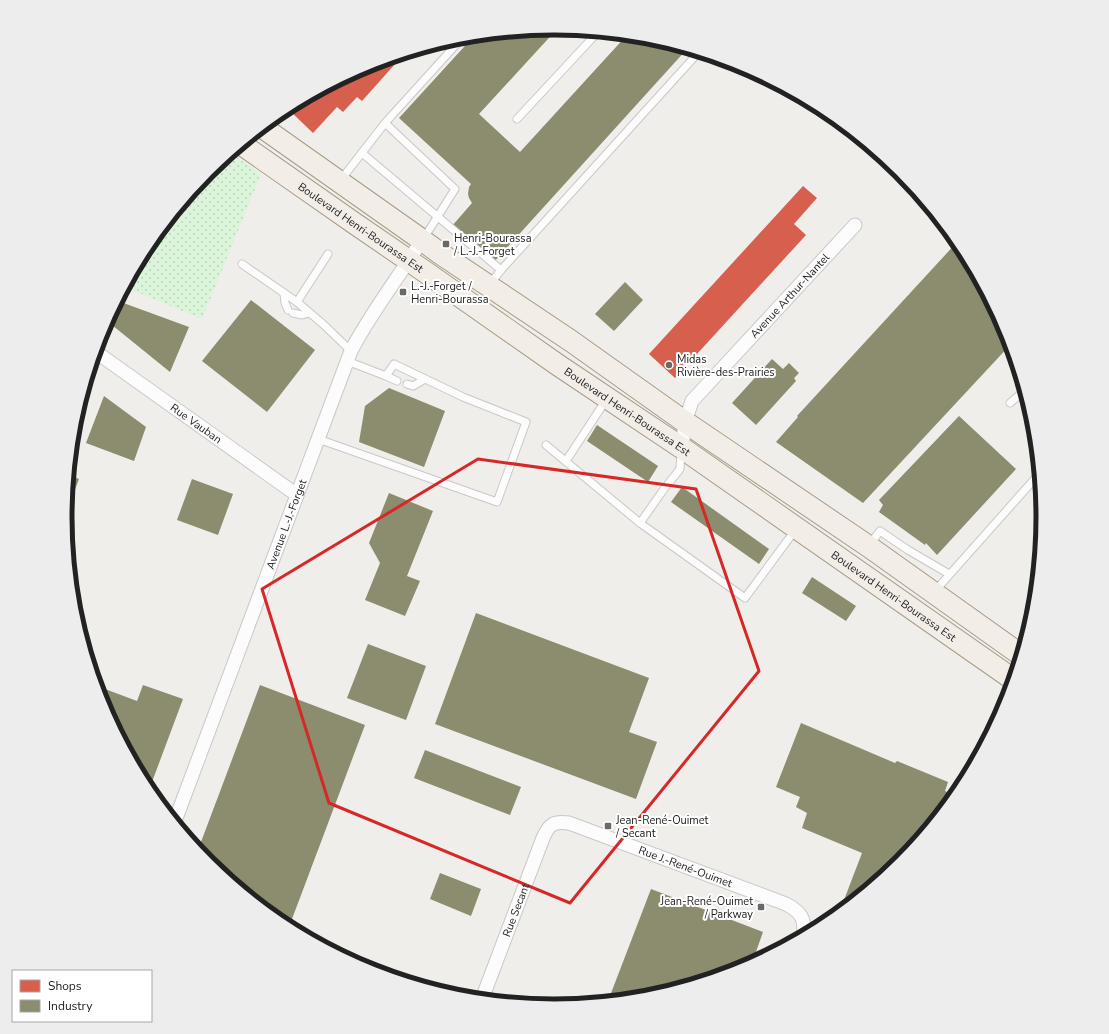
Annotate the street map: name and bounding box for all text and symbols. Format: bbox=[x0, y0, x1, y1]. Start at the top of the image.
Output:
street label: Boulevard Henri-Bourassa Est bbox=[295, 179, 426, 276]
place label: Henri-Bourassa / L.-J.-Forget bbox=[453, 231, 532, 259]
marker: Henri-Bourassa / L.-J.-Forget bbox=[441, 239, 451, 249]
street label: Avenue Arthur-Nantel bbox=[747, 250, 834, 342]
place label: L.-J.-Forget / Henri-Bourassa bbox=[411, 279, 489, 307]
marker: L.-J.-Forget / Henri-Bourassa bbox=[398, 287, 408, 297]
place label: Midas Rivière-des-Prairies bbox=[677, 352, 775, 380]
marker: Midas Rivière-des-Prairies bbox=[664, 360, 674, 370]
street label: Boulevard Henri-Bourassa Est bbox=[561, 364, 693, 460]
street label: Rue Vauban bbox=[167, 400, 225, 447]
street label: Avenue L.-J.-Forget bbox=[263, 477, 310, 571]
street label: Boulevard Henri-Bourassa Est bbox=[828, 548, 959, 645]
place label: Jean-René-Ouimet / Secant bbox=[615, 813, 709, 841]
marker: Jean-René-Ouimet / Secant bbox=[603, 821, 613, 831]
street label: Rue J.-René-Ouimet bbox=[636, 843, 734, 891]
street label: Rue Secant bbox=[499, 881, 533, 939]
place label: Jean-René-Ouimet / Parkway bbox=[660, 894, 753, 922]
marker: Jean-René-Ouimet / Parkway bbox=[756, 902, 766, 912]
legend bbox=[12, 970, 152, 1022]
text: Shops bbox=[48, 978, 82, 994]
text: Industry bbox=[48, 998, 93, 1014]

